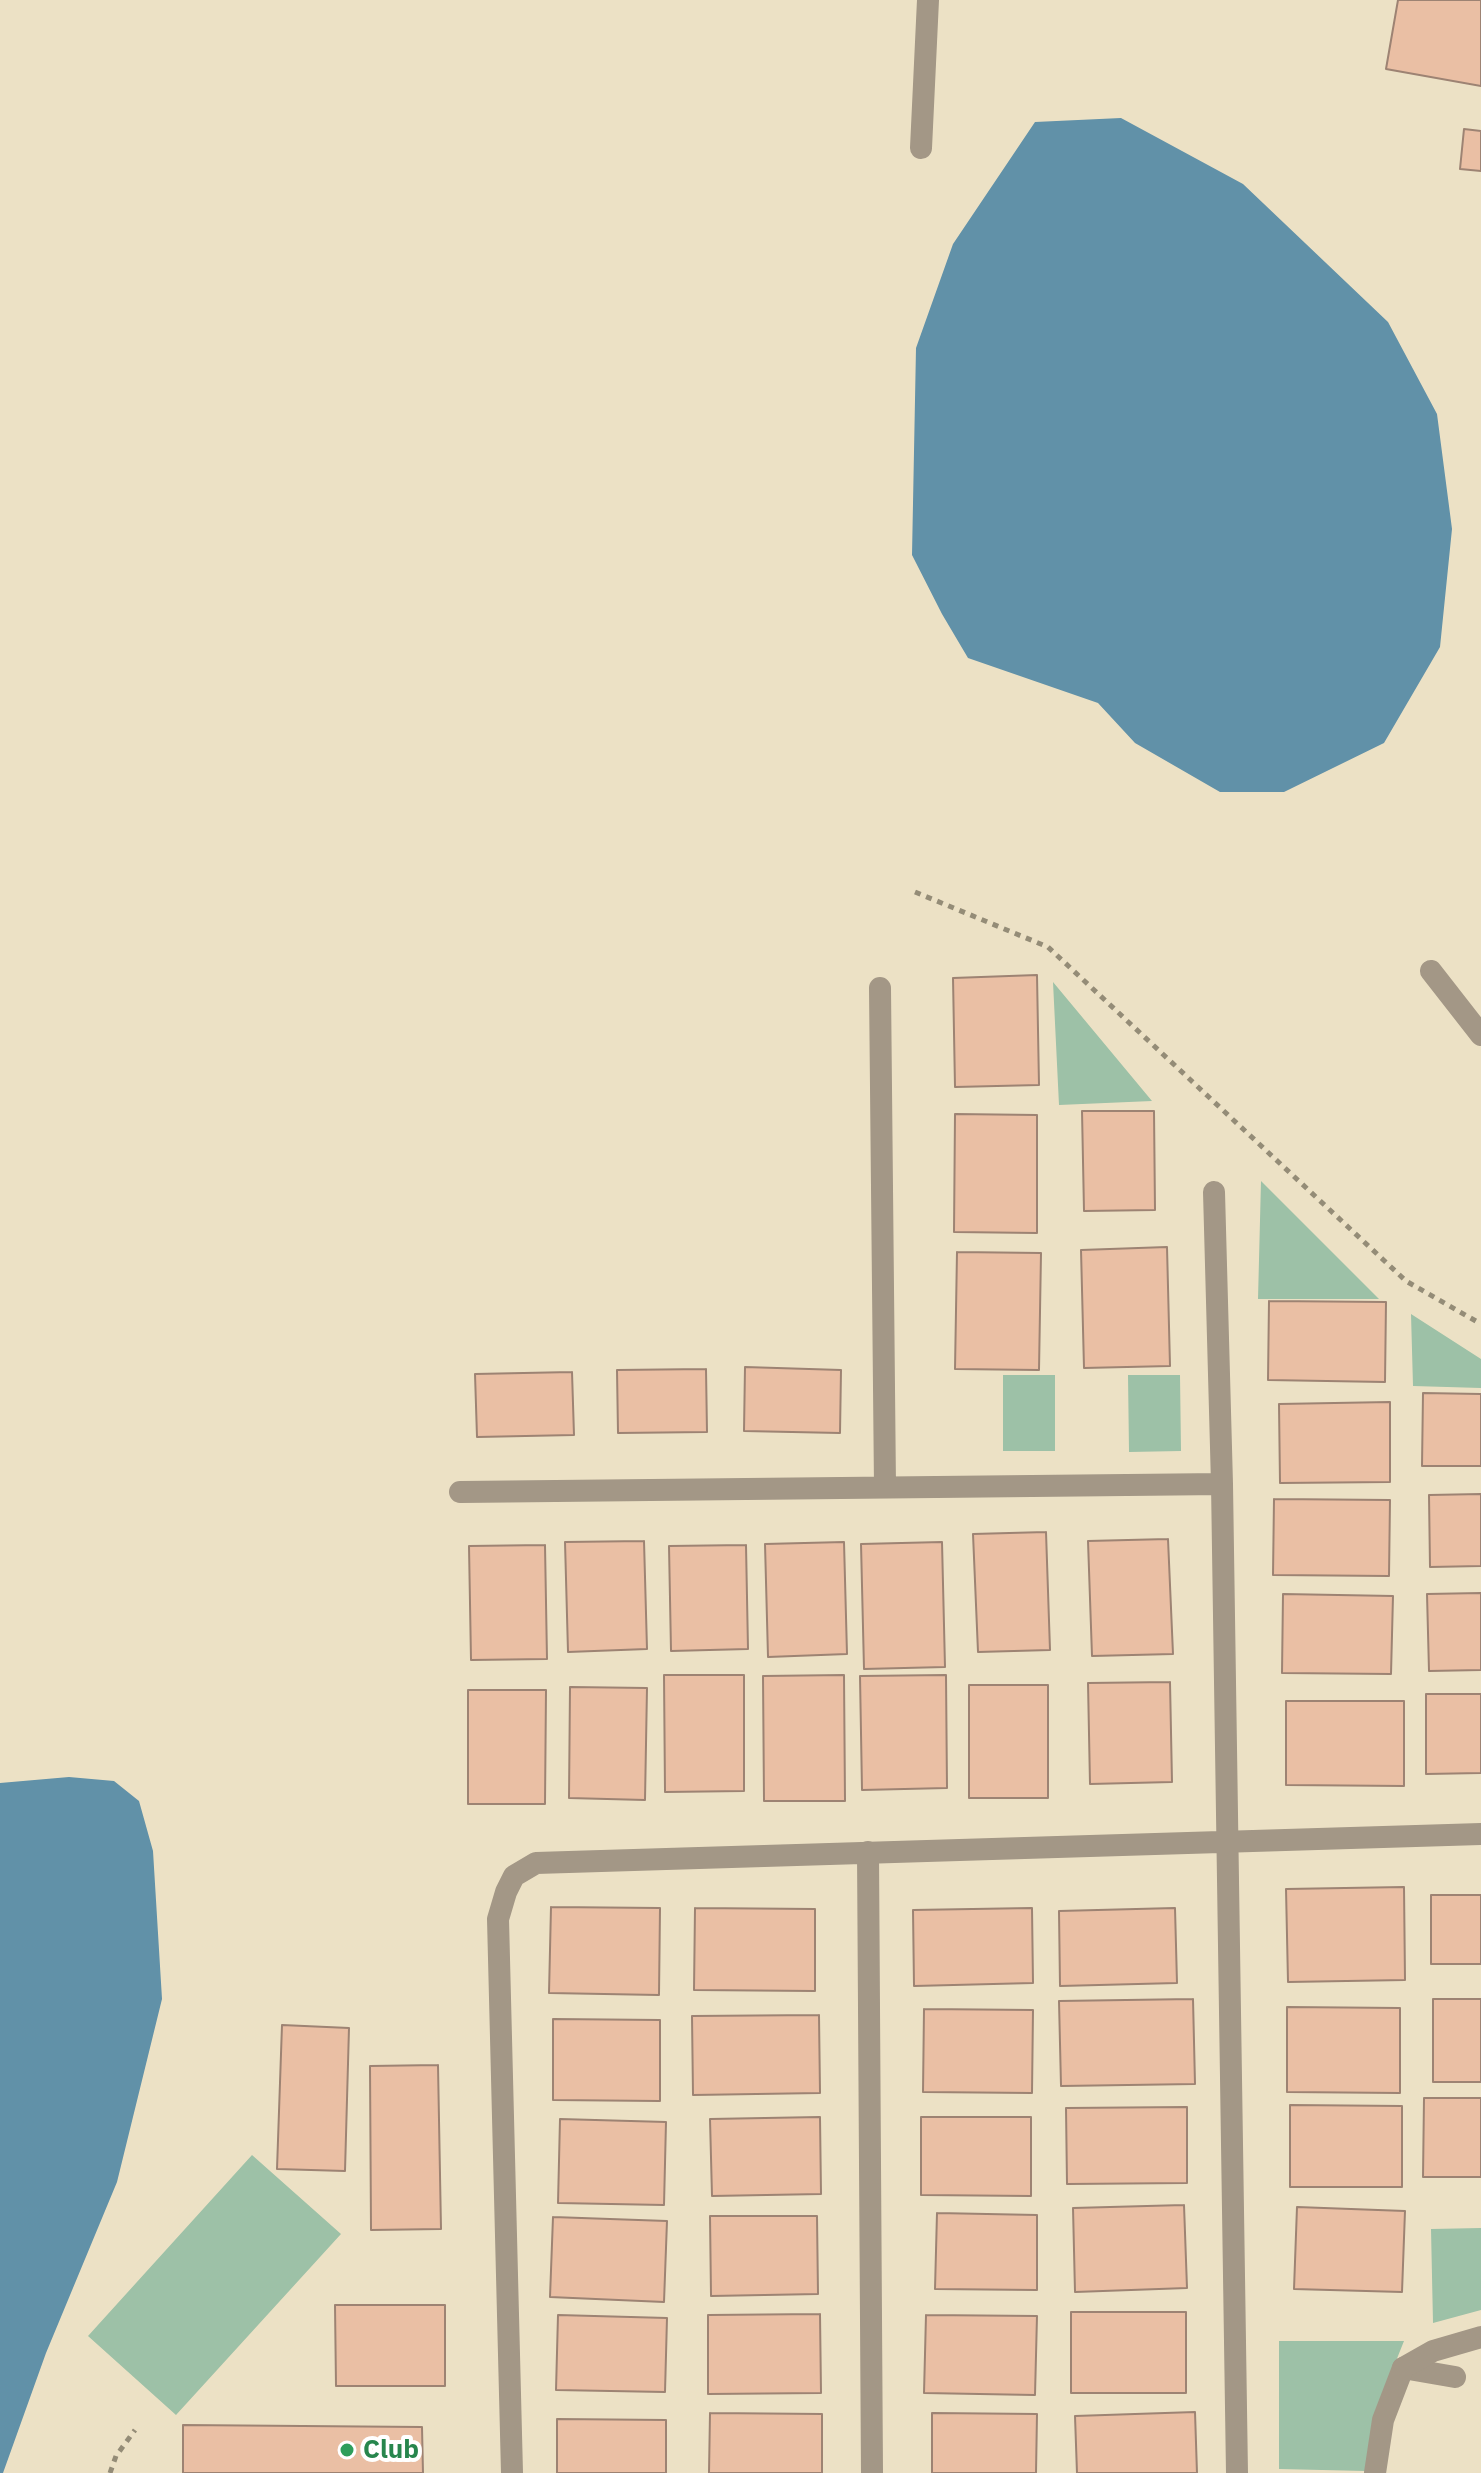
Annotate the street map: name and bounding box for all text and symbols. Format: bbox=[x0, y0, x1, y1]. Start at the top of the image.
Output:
place label: Club bbox=[363, 2434, 419, 2466]
marker: Club bbox=[338, 2441, 356, 2459]

